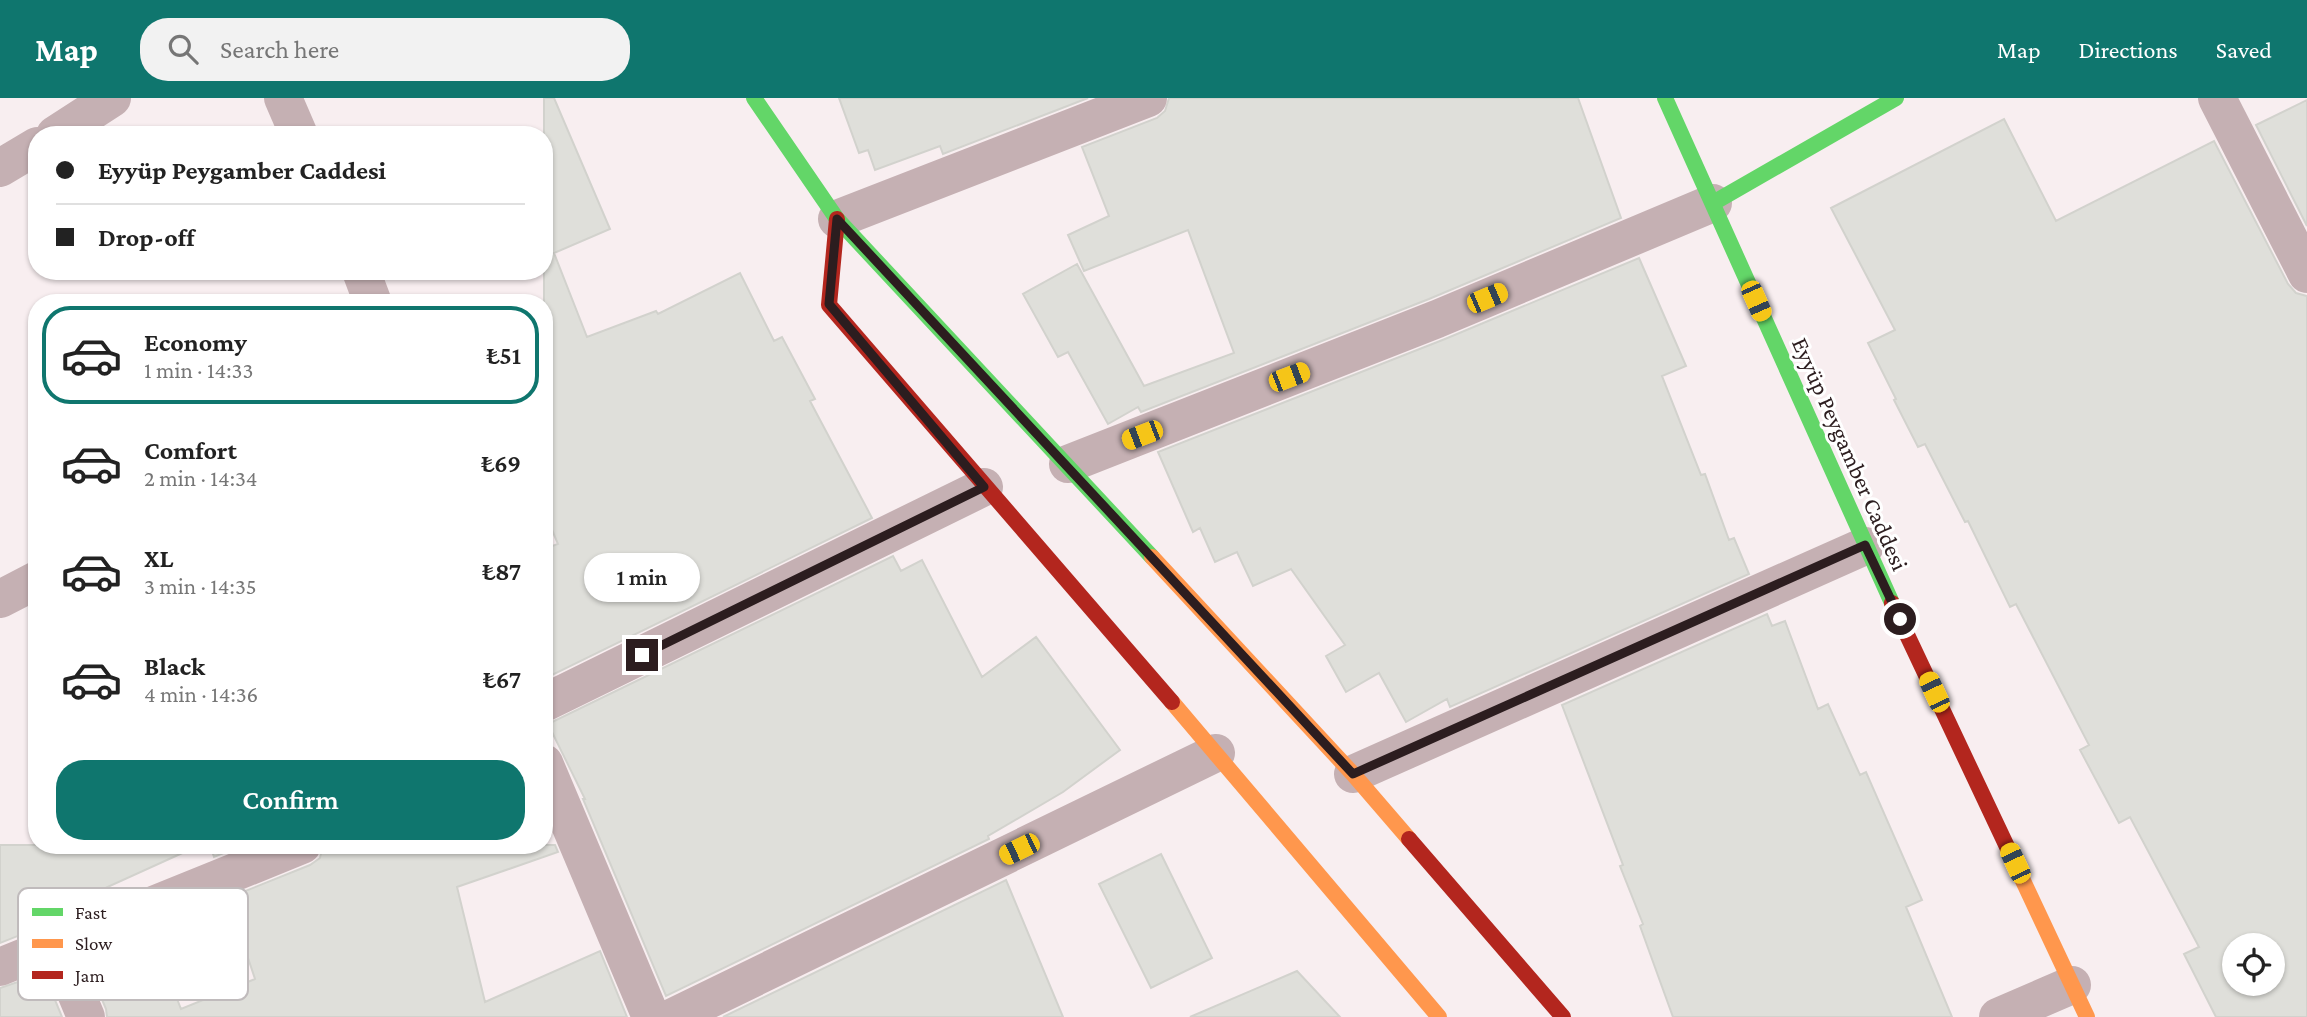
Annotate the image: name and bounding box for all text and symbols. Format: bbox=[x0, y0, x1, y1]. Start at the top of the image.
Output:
search box bbox=[140, 18, 630, 81]
icon: search bbox=[164, 30, 202, 68]
text: Map bbox=[35, 31, 98, 68]
text: Search here bbox=[220, 35, 339, 64]
text: Map bbox=[1997, 36, 2041, 63]
text: Directions bbox=[2079, 36, 2178, 63]
text: Saved bbox=[2216, 36, 2272, 63]
text: Eyyüp Peygamber Caddesi bbox=[98, 156, 386, 185]
text: Drop-off bbox=[98, 223, 195, 252]
car bbox=[1738, 278, 1775, 324]
car bbox=[1464, 280, 1511, 316]
icon: car bbox=[60, 324, 123, 387]
text: Economy bbox=[144, 328, 247, 357]
street label: Eyyüp Peygamber Caddesi bbox=[1787, 333, 1914, 574]
text: ₺51 bbox=[486, 341, 521, 370]
text: 1 min · 14:33 bbox=[144, 357, 253, 383]
car bbox=[1266, 360, 1313, 394]
car bbox=[1119, 418, 1166, 452]
icon: car bbox=[60, 432, 123, 495]
text: Comfort bbox=[144, 436, 237, 465]
text: ₺69 bbox=[481, 449, 521, 478]
text: 2 min · 14:34 bbox=[144, 465, 258, 491]
icon: car bbox=[60, 540, 123, 603]
text: XL bbox=[144, 544, 173, 573]
callout: 1 min bbox=[584, 554, 700, 602]
text: ₺87 bbox=[482, 557, 521, 586]
text: 1 min bbox=[616, 564, 668, 590]
text: 3 min · 14:35 bbox=[144, 573, 257, 599]
route start bbox=[1884, 603, 1916, 635]
route end bbox=[626, 639, 658, 671]
icon: car bbox=[60, 648, 123, 711]
text: Black bbox=[144, 652, 205, 681]
text: ₺67 bbox=[483, 665, 521, 694]
car bbox=[1916, 669, 1953, 715]
text: 4 min · 14:36 bbox=[144, 681, 258, 707]
button: Confirm bbox=[56, 760, 525, 840]
car bbox=[996, 830, 1043, 868]
car bbox=[1997, 840, 2034, 886]
legend bbox=[18, 888, 248, 1000]
text: Fast bbox=[75, 902, 107, 923]
text: Slow bbox=[75, 933, 112, 954]
map controls bbox=[2222, 933, 2285, 996]
button: locate bbox=[2222, 933, 2285, 996]
text: Jam bbox=[73, 965, 105, 986]

